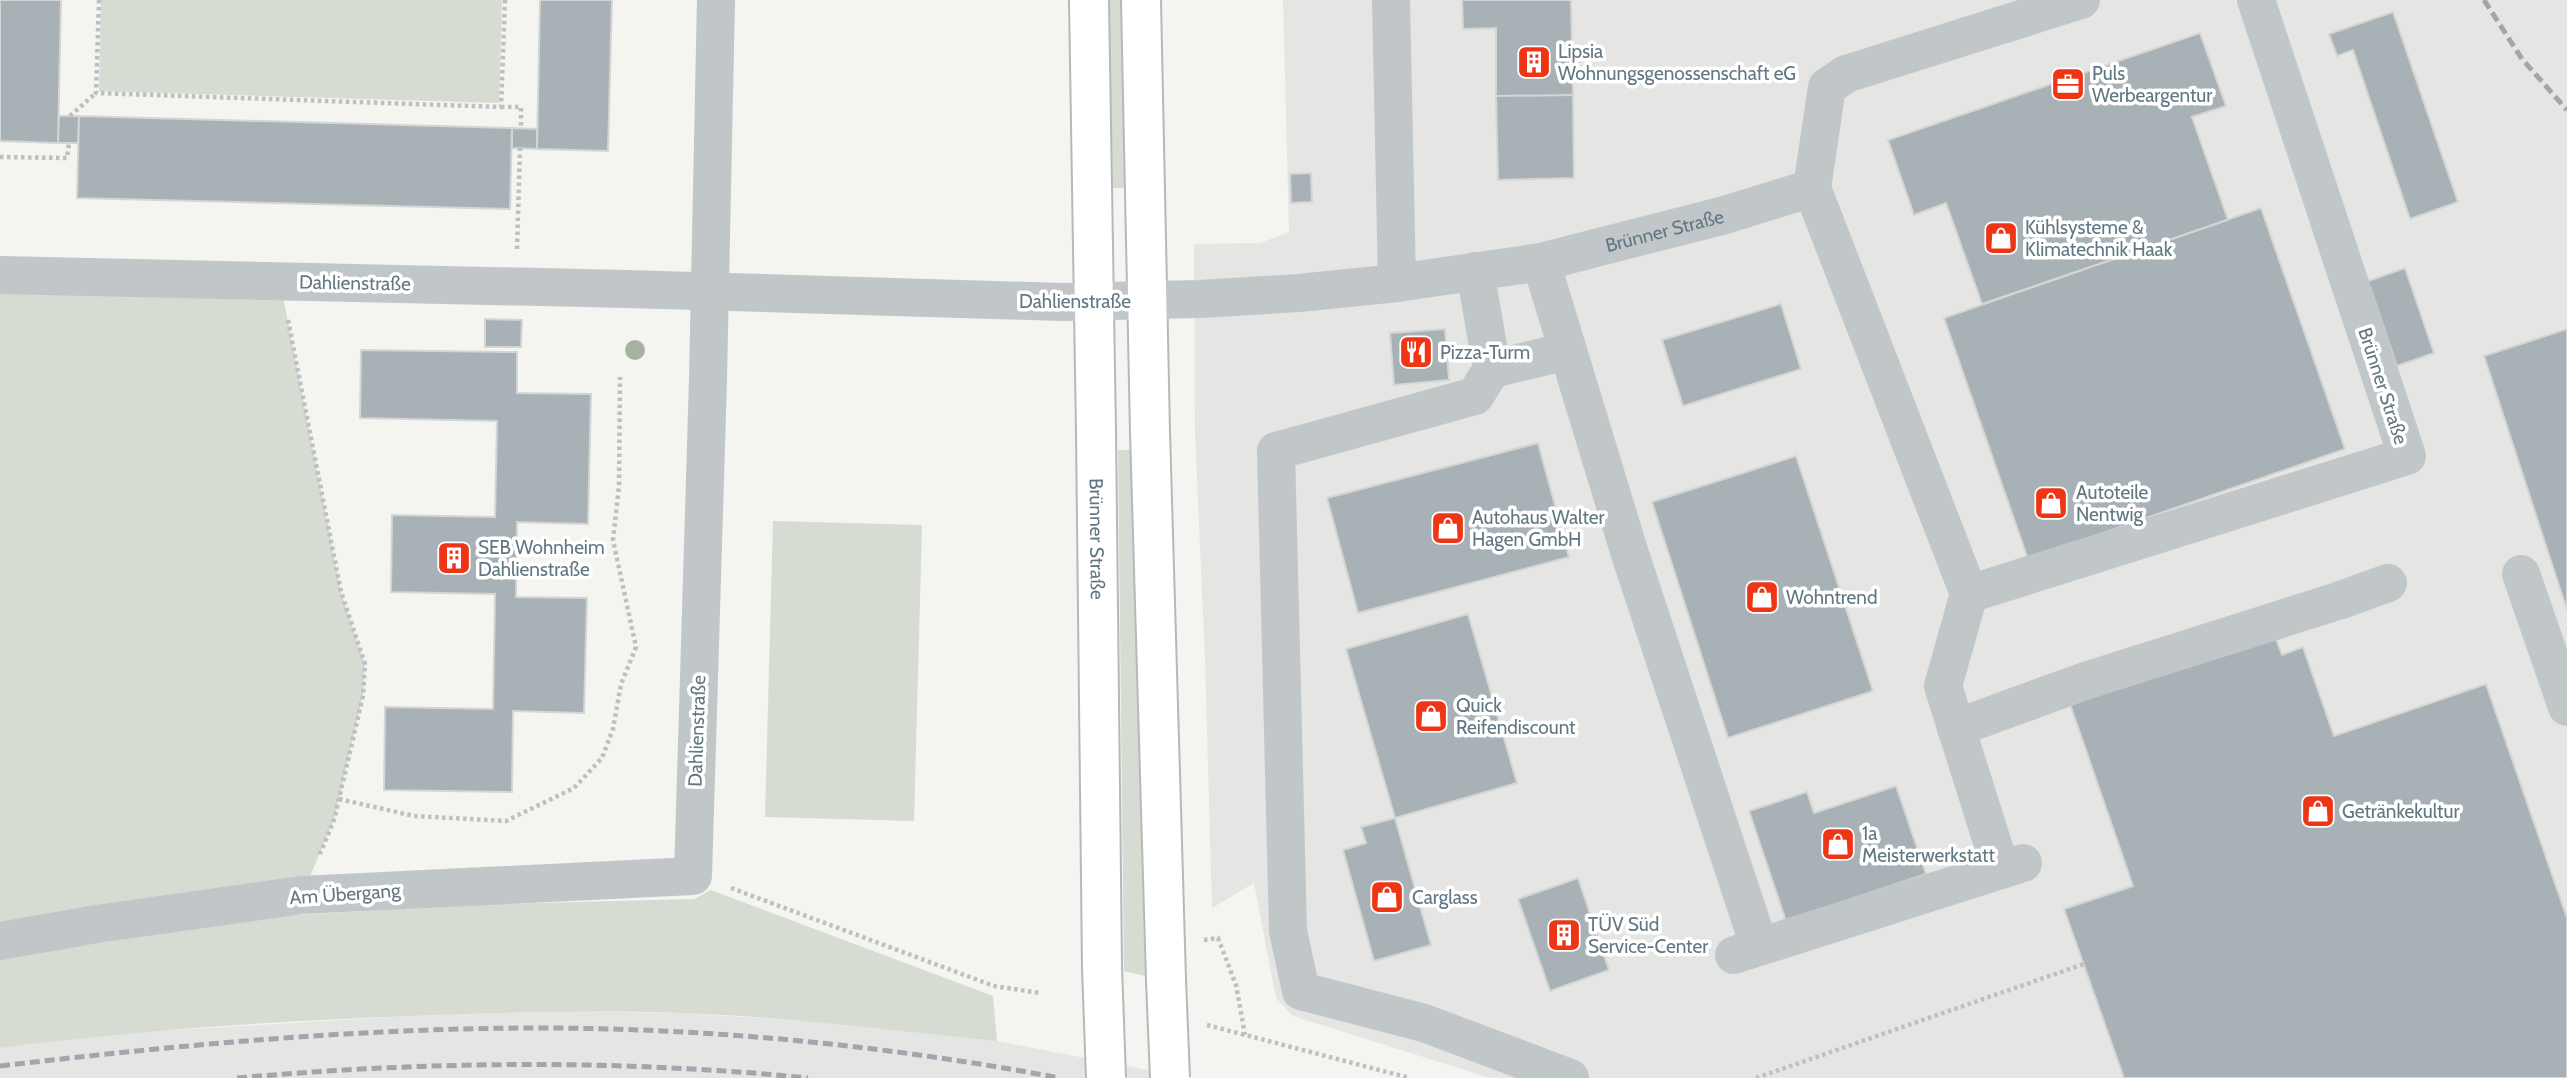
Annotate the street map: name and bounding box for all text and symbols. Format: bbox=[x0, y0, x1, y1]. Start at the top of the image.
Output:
place label: Lipsia Wohnungsgenossenschaft eG bbox=[1558, 40, 1796, 85]
building icon: Lipsia Wohnungsgenossenschaft eG bbox=[1515, 43, 1553, 81]
place label: Puls Werbeargentur bbox=[2092, 62, 2212, 107]
office icon: Puls Werbeargentur bbox=[2049, 65, 2087, 103]
street label: Brünner Straße bbox=[1603, 204, 1726, 257]
place label: Kühlsysteme & Klimatechnik Haak bbox=[2025, 216, 2173, 261]
shop icon: Kühlsysteme & Klimatechnik Haak bbox=[1982, 219, 2020, 257]
street label: Dahlienstraße bbox=[299, 271, 411, 295]
street label: Dahlienstraße bbox=[1019, 290, 1131, 313]
street label: Brünner Straße bbox=[2353, 325, 2413, 447]
restaurant icon: Pizza-Turm bbox=[1397, 333, 1435, 371]
place label: Pizza-Turm bbox=[1440, 341, 1530, 364]
street label: Brünner Straße bbox=[1085, 478, 1109, 600]
place label: Autoteile Nentwig bbox=[2076, 481, 2149, 526]
shop icon: Autoteile Nentwig bbox=[2032, 484, 2070, 522]
place label: Autohaus Walter Hagen GmbH bbox=[1472, 506, 1605, 551]
shop icon: Autohaus Walter Hagen GmbH bbox=[1429, 509, 1467, 547]
place label: SEB Wohnheim Dahlienstraße bbox=[478, 536, 605, 581]
building icon: SEB Wohnheim Dahlienstraße bbox=[435, 539, 473, 577]
shop icon: Wohntrend bbox=[1743, 578, 1781, 616]
place label: Wohntrend bbox=[1786, 586, 1878, 609]
street label: Dahlienstraße bbox=[684, 674, 710, 787]
place label: Quick Reifendiscount bbox=[1456, 694, 1576, 739]
shop icon: Quick Reifendiscount bbox=[1412, 697, 1450, 735]
shop icon: Getränkekultur bbox=[2299, 792, 2337, 830]
place label: Getränkekultur bbox=[2342, 800, 2459, 823]
place label: 1a Meisterwerkstatt bbox=[1862, 822, 1995, 867]
shop icon: 1a Meisterwerkstatt bbox=[1819, 825, 1857, 863]
shop icon: Carglass bbox=[1368, 878, 1406, 916]
street label: Am Übergang bbox=[289, 879, 402, 909]
place label: Carglass bbox=[1412, 886, 1478, 909]
place label: TÜV Süd Service-Center bbox=[1588, 913, 1708, 958]
building icon: TÜV Süd Service-Center bbox=[1545, 916, 1583, 954]

